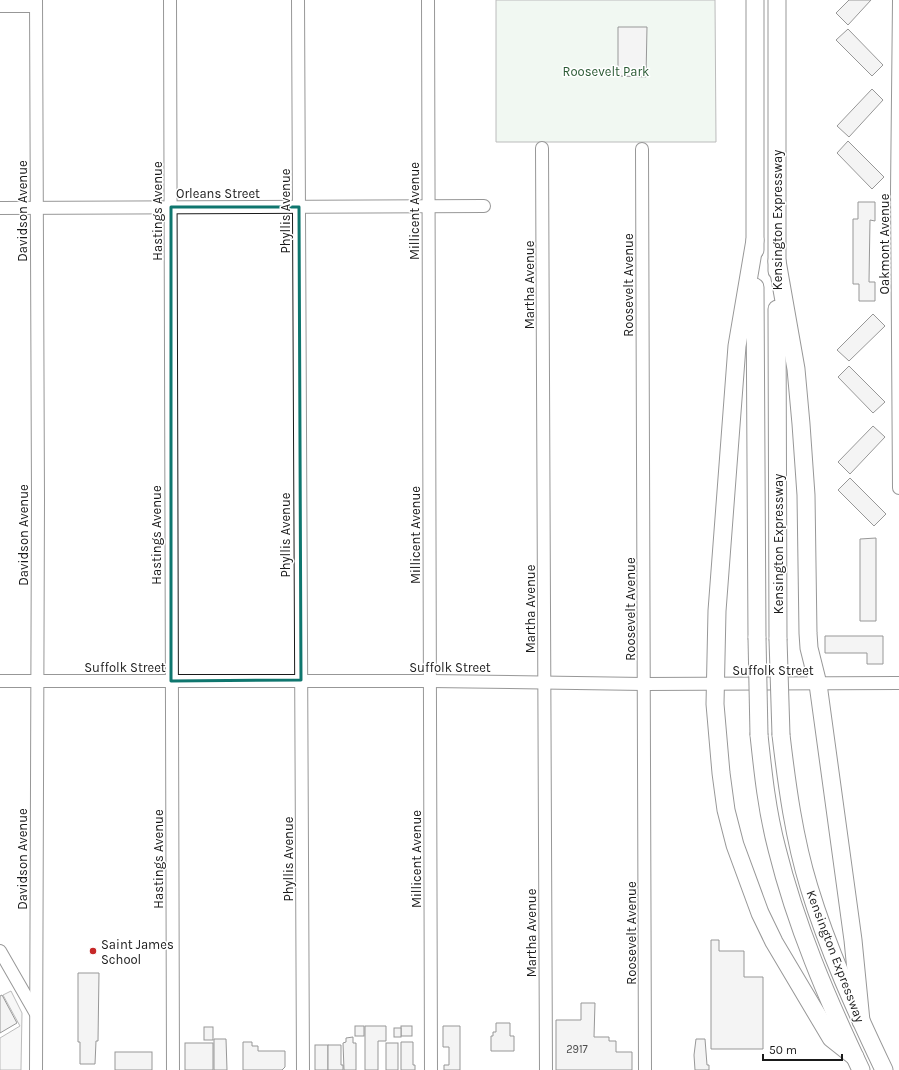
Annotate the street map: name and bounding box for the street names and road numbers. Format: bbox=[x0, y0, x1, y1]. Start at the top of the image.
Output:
street label: Kensington Expressway bbox=[770, 150, 785, 290]
street label: Davidson Avenue bbox=[15, 160, 30, 262]
street label: Hastings Avenue bbox=[150, 161, 165, 261]
street label: Millicent Avenue bbox=[407, 162, 422, 260]
street label: Phyllis Avenue bbox=[278, 168, 293, 253]
street label: Orleans Street bbox=[176, 186, 260, 201]
street label: Oakmont Avenue bbox=[877, 193, 892, 294]
street label: Roosevelt Avenue bbox=[621, 233, 636, 337]
street label: Martha Avenue bbox=[522, 240, 537, 329]
street label: Kensington Expressway bbox=[771, 474, 786, 614]
street label: Davidson Avenue bbox=[16, 484, 31, 586]
street label: Hastings Avenue bbox=[149, 485, 164, 585]
street label: Millicent Avenue bbox=[408, 486, 423, 584]
street label: Phyllis Avenue bbox=[278, 492, 293, 577]
street label: Roosevelt Avenue bbox=[623, 557, 638, 661]
street label: Martha Avenue bbox=[523, 564, 538, 653]
street label: Suffolk Street bbox=[84, 660, 166, 675]
street label: Suffolk Street bbox=[409, 660, 491, 675]
street label: Suffolk Street bbox=[732, 663, 814, 678]
street label: Davidson Avenue bbox=[15, 808, 30, 910]
street label: Hastings Avenue bbox=[151, 809, 166, 909]
street label: Millicent Avenue bbox=[409, 810, 424, 908]
street label: Phyllis Avenue bbox=[281, 816, 296, 901]
street label: Roosevelt Avenue bbox=[624, 881, 639, 985]
street label: Martha Avenue bbox=[524, 888, 539, 977]
street label: Kensington Expressway bbox=[803, 888, 868, 1024]

